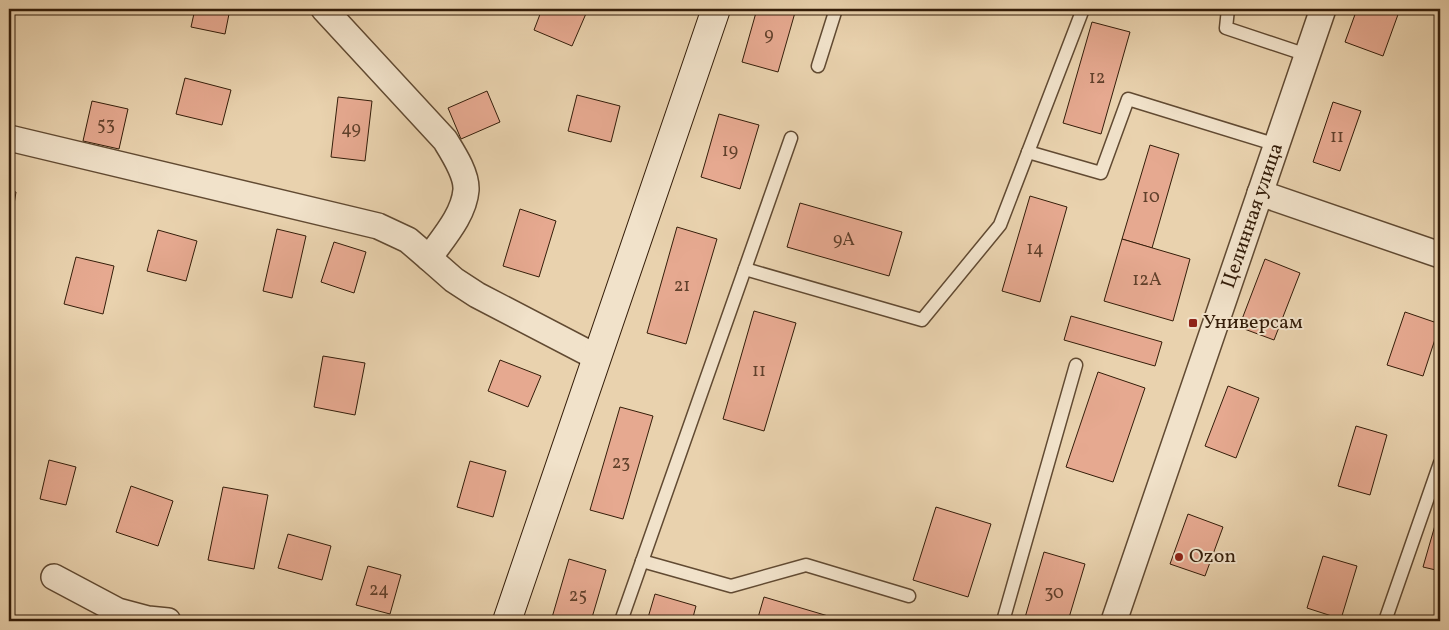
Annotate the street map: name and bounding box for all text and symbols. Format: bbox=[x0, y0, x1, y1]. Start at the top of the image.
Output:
house number: 9 bbox=[764, 23, 774, 48]
house number: 12 bbox=[1089, 66, 1105, 91]
house number: 53 bbox=[97, 113, 115, 138]
house number: 49 bbox=[341, 117, 361, 142]
house number: 11 bbox=[1330, 125, 1344, 150]
house number: 19 bbox=[722, 139, 738, 164]
street label: Целинная улица bbox=[1215, 139, 1291, 293]
house number: 10 bbox=[1142, 185, 1160, 210]
house number: 9А bbox=[833, 228, 855, 253]
house number: 14 bbox=[1026, 237, 1044, 262]
house number: 12А bbox=[1132, 268, 1162, 293]
house number: 21 bbox=[674, 274, 690, 299]
place label: Универсам bbox=[1203, 309, 1303, 337]
marker: Универсам bbox=[1187, 317, 1199, 329]
house number: 11 bbox=[752, 359, 766, 384]
house number: 23 bbox=[612, 451, 630, 476]
place label: Ozon bbox=[1189, 543, 1236, 571]
marker: Ozon bbox=[1173, 551, 1185, 563]
house number: 24 bbox=[369, 578, 389, 603]
house number: 30 bbox=[1044, 581, 1064, 606]
house number: 25 bbox=[569, 584, 587, 609]

